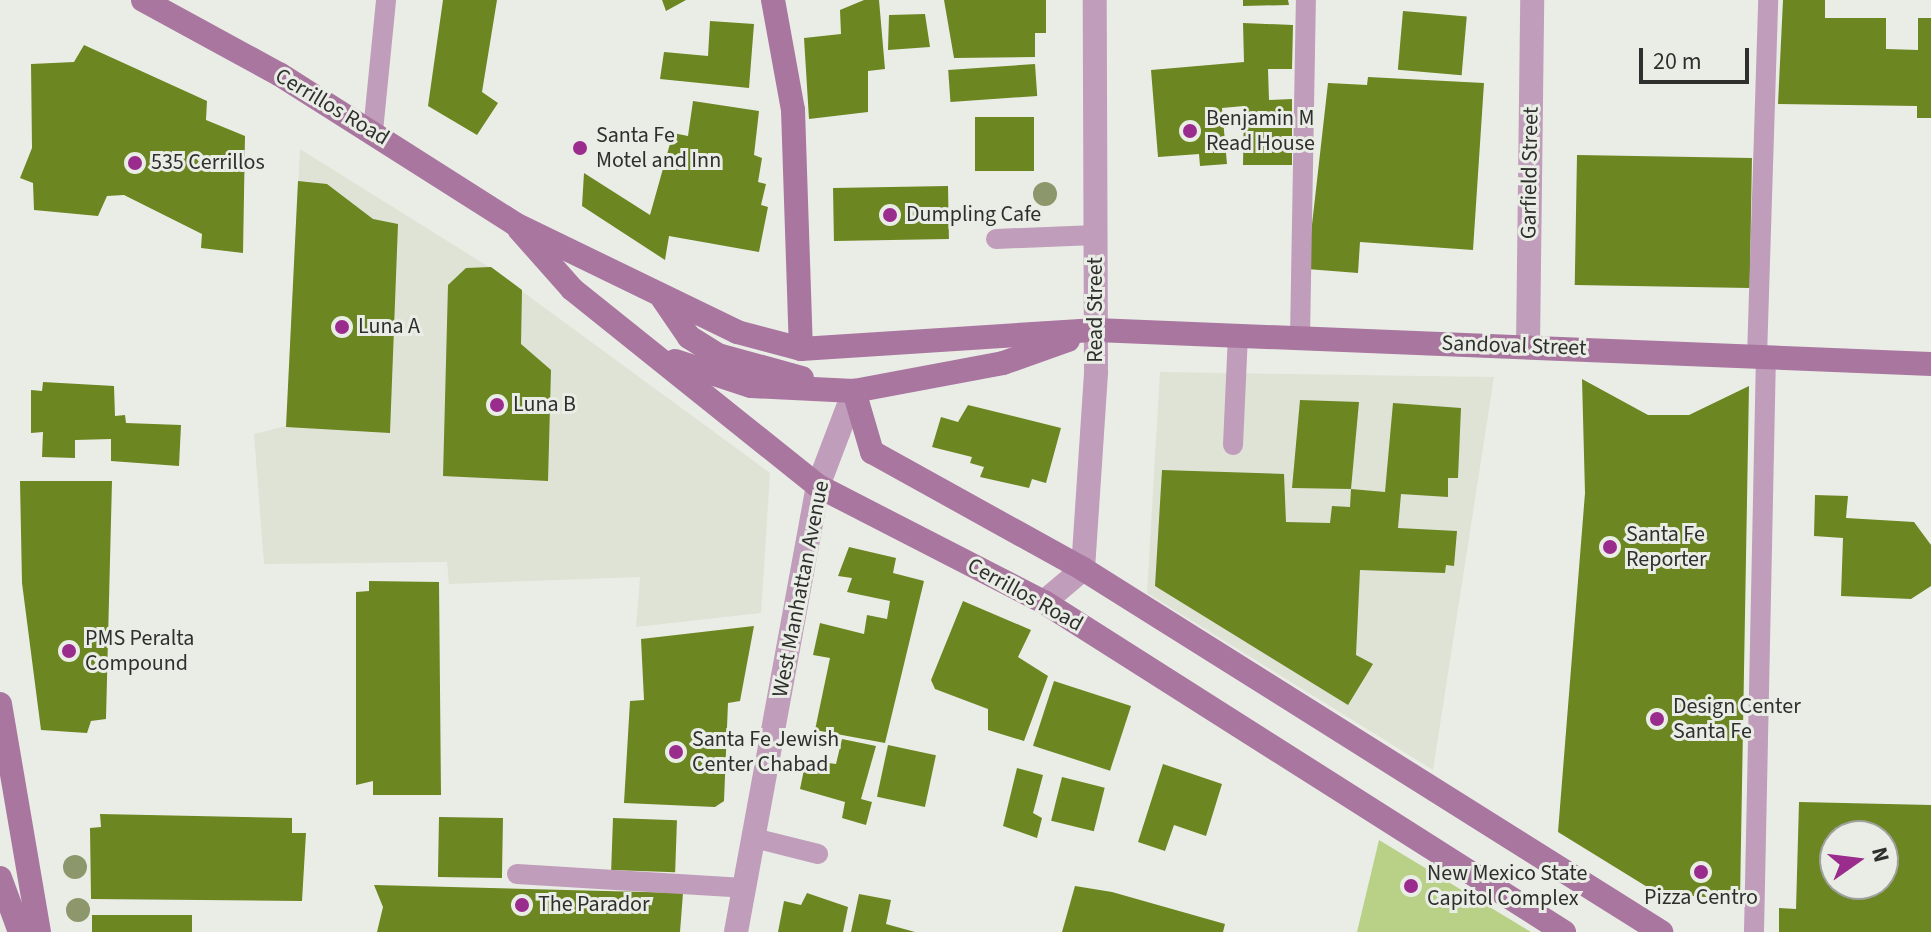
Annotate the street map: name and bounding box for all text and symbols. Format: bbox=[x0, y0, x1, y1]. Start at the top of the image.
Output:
scale bar bbox=[1643, 32, 1753, 82]
text: 20 m bbox=[1653, 44, 1702, 79]
street label: Cerrillos Road bbox=[270, 63, 394, 151]
place label: Benjamin M Read House bbox=[1206, 105, 1315, 156]
street label: Garfield Street bbox=[1516, 107, 1544, 239]
place label: Santa Fe Motel and Inn bbox=[596, 122, 721, 174]
marker: Benjamin M Read House bbox=[1181, 122, 1199, 140]
marker: Santa Fe Motel and Inn bbox=[571, 139, 589, 157]
place label: 535 Cerrillos bbox=[151, 150, 265, 176]
marker: 535 Cerrillos bbox=[126, 154, 144, 172]
place label: Dumpling Cafe bbox=[906, 202, 1041, 228]
marker: Dumpling Cafe bbox=[881, 206, 899, 224]
street label: Read Street bbox=[1083, 257, 1109, 363]
place label: Luna A bbox=[358, 314, 420, 340]
marker: Luna A bbox=[333, 318, 351, 336]
street label: Sandoval Street bbox=[1441, 330, 1587, 362]
place label: Luna B bbox=[513, 392, 576, 418]
marker: Luna B bbox=[488, 396, 506, 414]
street label: West Manhattan Avenue bbox=[767, 479, 835, 699]
place label: Santa Fe Reporter bbox=[1626, 521, 1707, 572]
marker: Santa Fe Reporter bbox=[1601, 538, 1619, 556]
street label: Cerrillos Road bbox=[963, 552, 1087, 638]
place label: PMS Peralta Compound bbox=[85, 625, 194, 676]
marker: PMS Peralta Compound bbox=[60, 642, 78, 660]
place label: Design Center Santa Fe bbox=[1673, 693, 1801, 744]
marker: Design Center Santa Fe bbox=[1648, 710, 1666, 728]
place label: Santa Fe Jewish Center Chabad bbox=[692, 726, 839, 778]
marker: Santa Fe Jewish Center Chabad bbox=[667, 743, 685, 761]
north arrow bbox=[1819, 820, 1899, 900]
text: N bbox=[1863, 844, 1898, 866]
place label: New Mexico State Capitol Complex bbox=[1427, 860, 1587, 912]
marker: Pizza Centro bbox=[1692, 863, 1710, 881]
marker: New Mexico State Capitol Complex bbox=[1402, 877, 1420, 895]
place label: Pizza Centro bbox=[1644, 885, 1758, 911]
place label: The Parador bbox=[538, 892, 650, 918]
marker: The Parador bbox=[513, 896, 531, 914]

